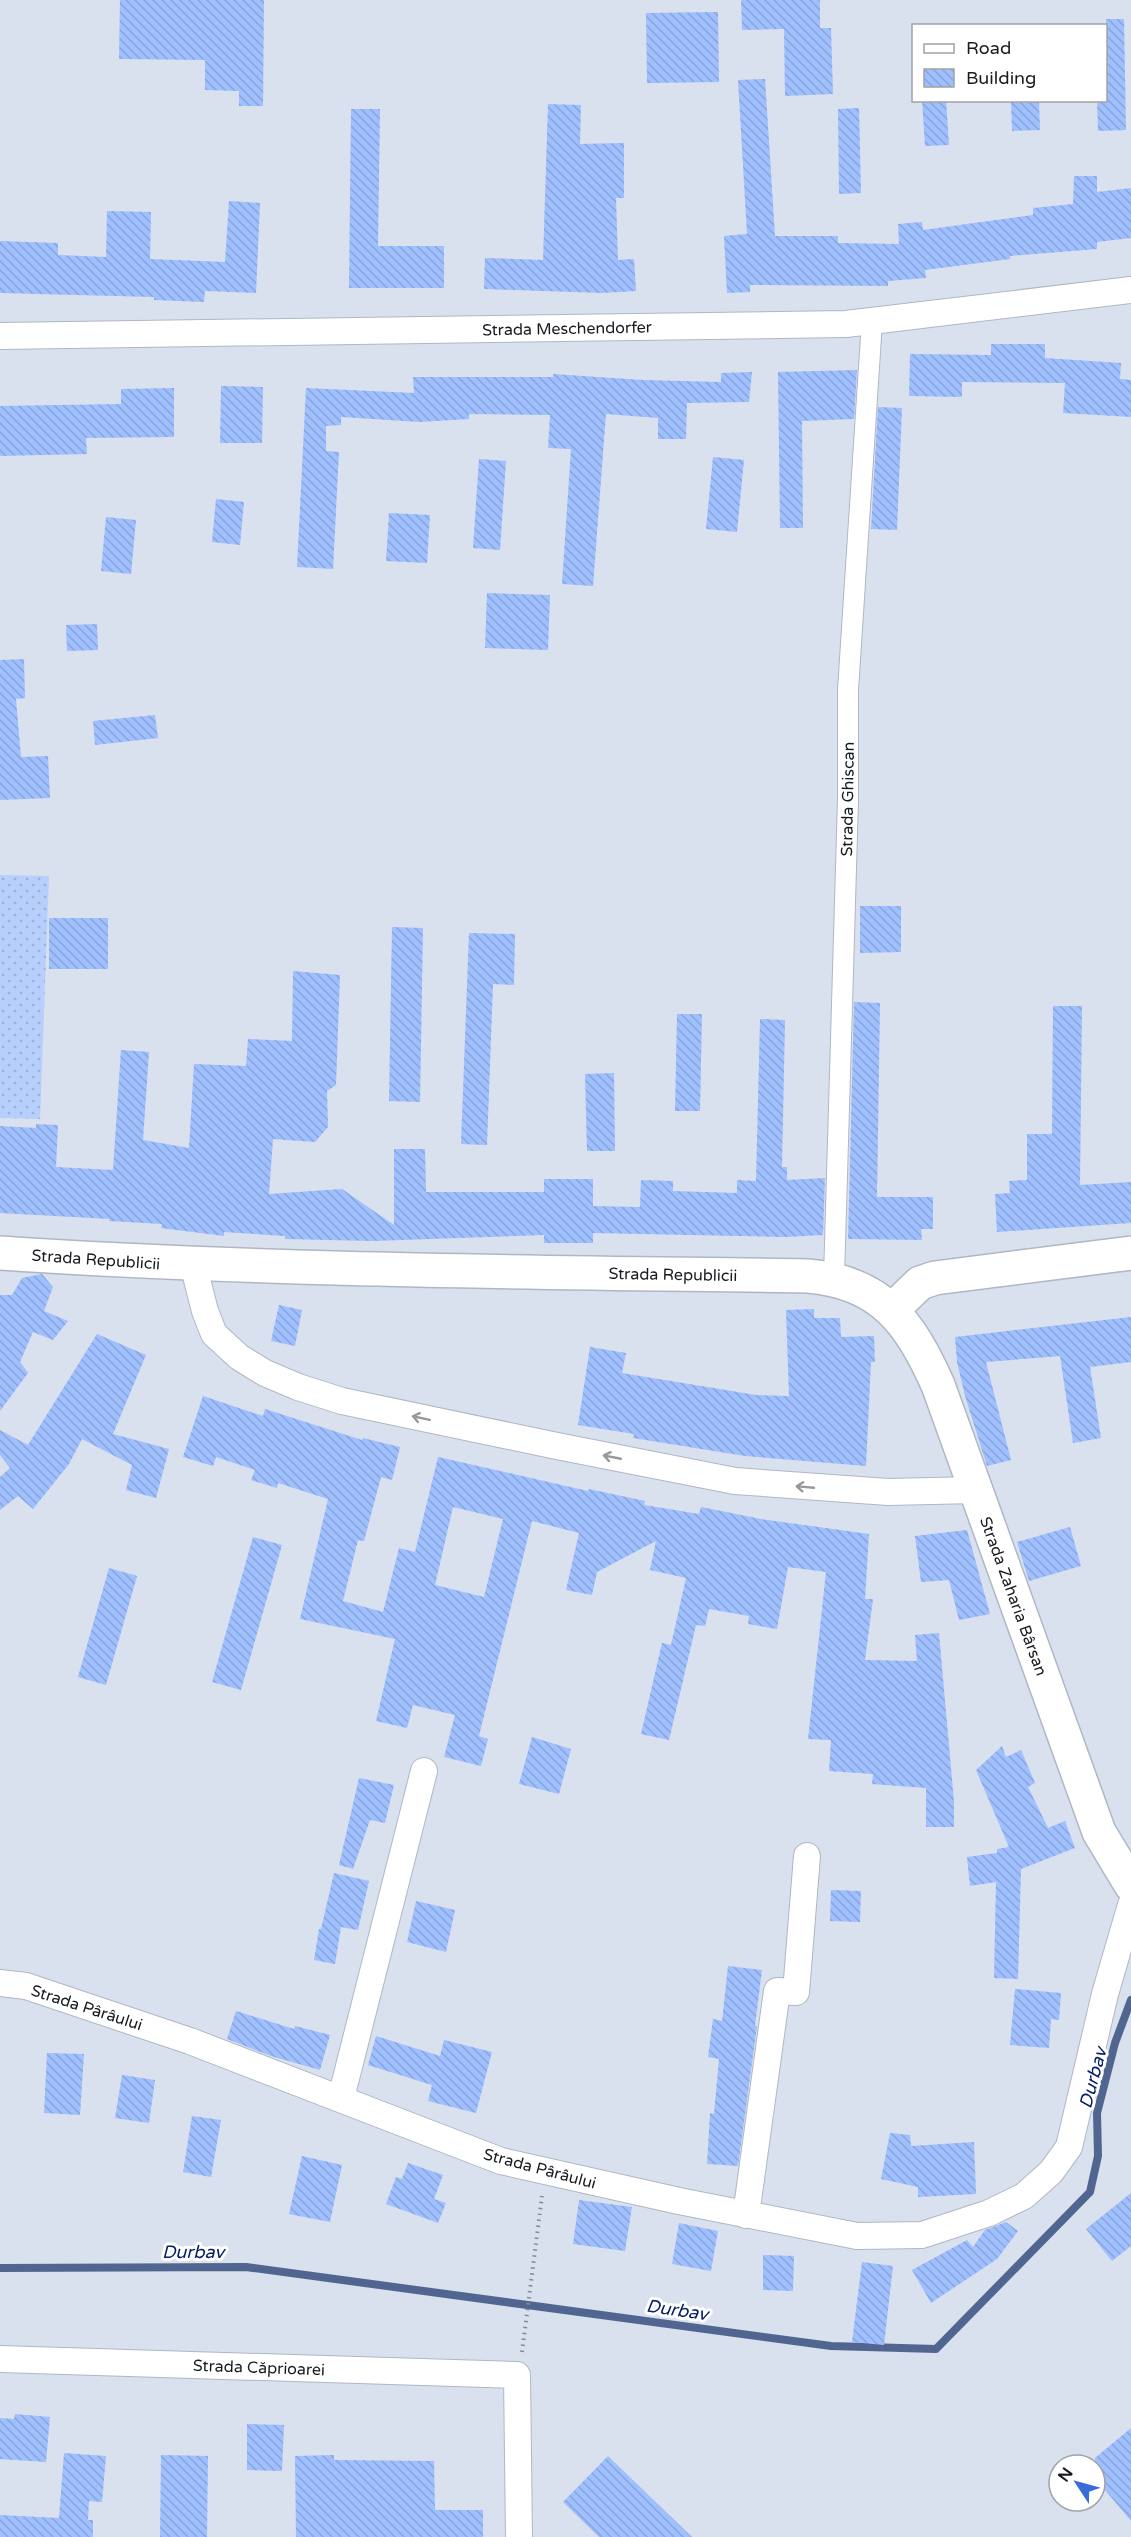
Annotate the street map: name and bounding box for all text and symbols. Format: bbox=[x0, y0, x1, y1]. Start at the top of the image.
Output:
legend bbox=[912, 24, 1107, 102]
text: Road bbox=[966, 37, 1011, 59]
text: Building bbox=[966, 67, 1036, 89]
street label: Strada Meschendorfer bbox=[482, 318, 653, 340]
street label: Strada Ghiscan bbox=[837, 741, 859, 857]
street label: Strada Republicii bbox=[31, 1246, 161, 1274]
street label: Strada Republicii bbox=[608, 1264, 738, 1286]
one-way arrow bbox=[412, 1412, 432, 1423]
one-way arrow bbox=[603, 1451, 623, 1462]
one-way arrow bbox=[795, 1481, 815, 1492]
street label: Strada Zaharia Bârsan bbox=[975, 1514, 1051, 1679]
street label: Strada Pârâului bbox=[29, 1981, 145, 2035]
water label: Durbav bbox=[1074, 2043, 1112, 2111]
street label: Strada Pârâului bbox=[481, 2144, 598, 2194]
water label: Durbav bbox=[162, 2241, 226, 2263]
water label: Durbav bbox=[645, 2295, 712, 2326]
street label: Strada Căprioarei bbox=[193, 2356, 325, 2380]
north arrow bbox=[1047, 2453, 1107, 2513]
text: N bbox=[1054, 2464, 1078, 2486]

